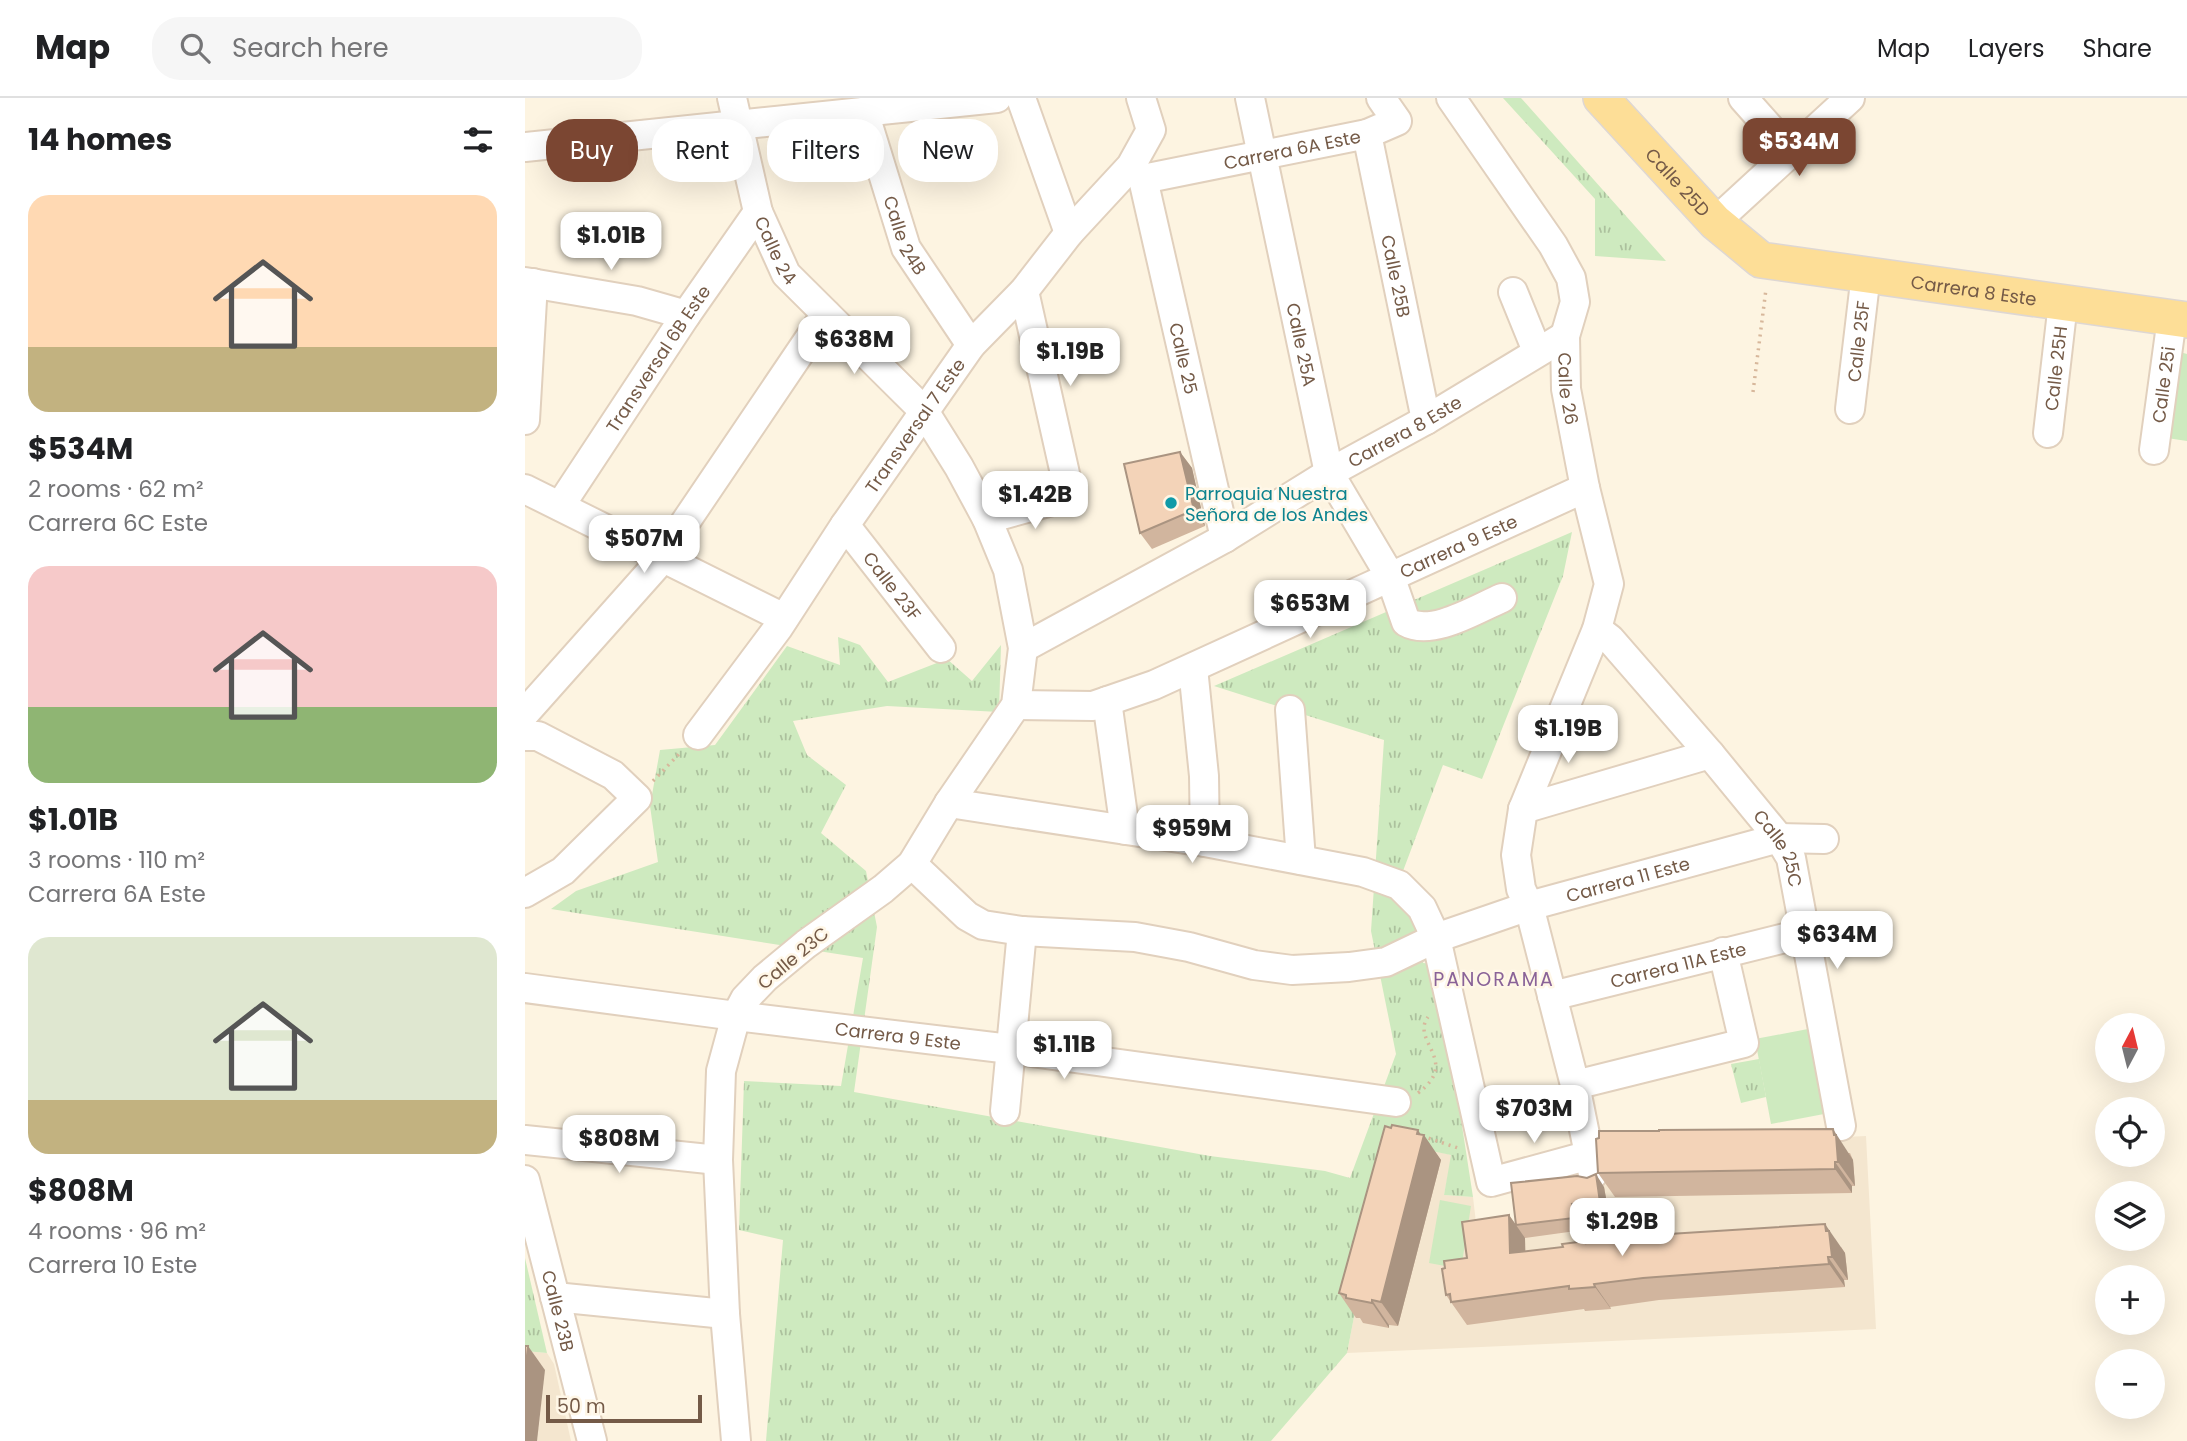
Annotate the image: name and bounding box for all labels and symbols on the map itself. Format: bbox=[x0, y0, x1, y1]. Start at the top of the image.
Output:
pin: $534M bbox=[1750, 118, 1848, 178]
street label: Carrera 6A Este bbox=[1221, 123, 1363, 175]
street label: Calle 25D bbox=[1640, 142, 1716, 222]
street label: Calle 24B bbox=[878, 193, 933, 279]
pin: $1.01B bbox=[554, 212, 668, 272]
street label: Calle 24 bbox=[749, 212, 802, 290]
street label: Calle 25B bbox=[1376, 233, 1417, 320]
street label: Carrera 8 Este bbox=[1909, 269, 2038, 311]
street label: Transversal 6B Este bbox=[600, 280, 716, 437]
street label: Calle 25F bbox=[1841, 299, 1875, 384]
street label: Calle 25A bbox=[1281, 301, 1323, 389]
pin: $638M bbox=[805, 316, 903, 376]
street label: Calle 25 bbox=[1164, 320, 1204, 397]
street label: Calle 25H bbox=[2038, 325, 2073, 412]
pin: $1.19B bbox=[1013, 328, 1127, 388]
street label: Calle 25i bbox=[2145, 345, 2181, 424]
street label: Calle 26 bbox=[1553, 352, 1585, 427]
street label: Transversal 7 Este bbox=[859, 353, 971, 498]
street label: Carrera 8 Este bbox=[1343, 389, 1466, 473]
pin: $1.42B bbox=[978, 472, 1092, 531]
place label: Parroquia Nuestra Señora de los Andes bbox=[1185, 481, 1368, 527]
marker: Parroquia Nuestra Señora de los Andes bbox=[1163, 495, 1179, 511]
street label: Carrera 9 Este bbox=[1395, 508, 1521, 584]
pin: $507M bbox=[595, 516, 693, 575]
street label: Calle 23F bbox=[858, 546, 927, 625]
pin: $653M bbox=[1261, 580, 1359, 640]
pin: $1.19B bbox=[1511, 706, 1625, 765]
street label: Calle 25C bbox=[1748, 804, 1809, 889]
pin: $959M bbox=[1143, 806, 1241, 865]
street label: Carrera 11 Este bbox=[1563, 850, 1692, 908]
pin: $634M bbox=[1788, 912, 1886, 971]
street label: Calle 23C bbox=[752, 921, 834, 995]
street label: Carrera 11A Este bbox=[1608, 936, 1749, 994]
district label: PANORAMA bbox=[1433, 966, 1555, 993]
north arrow bbox=[2095, 1013, 2165, 1083]
street label: Carrera 9 Este bbox=[833, 1016, 962, 1056]
pin: $1.11B bbox=[1007, 1021, 1121, 1081]
pin: $703M bbox=[1485, 1086, 1583, 1145]
pin: $808M bbox=[570, 1116, 668, 1175]
pin: $1.29B bbox=[1565, 1198, 1679, 1258]
street label: Calle 23B bbox=[536, 1267, 581, 1354]
scale bar bbox=[546, 1392, 702, 1424]

